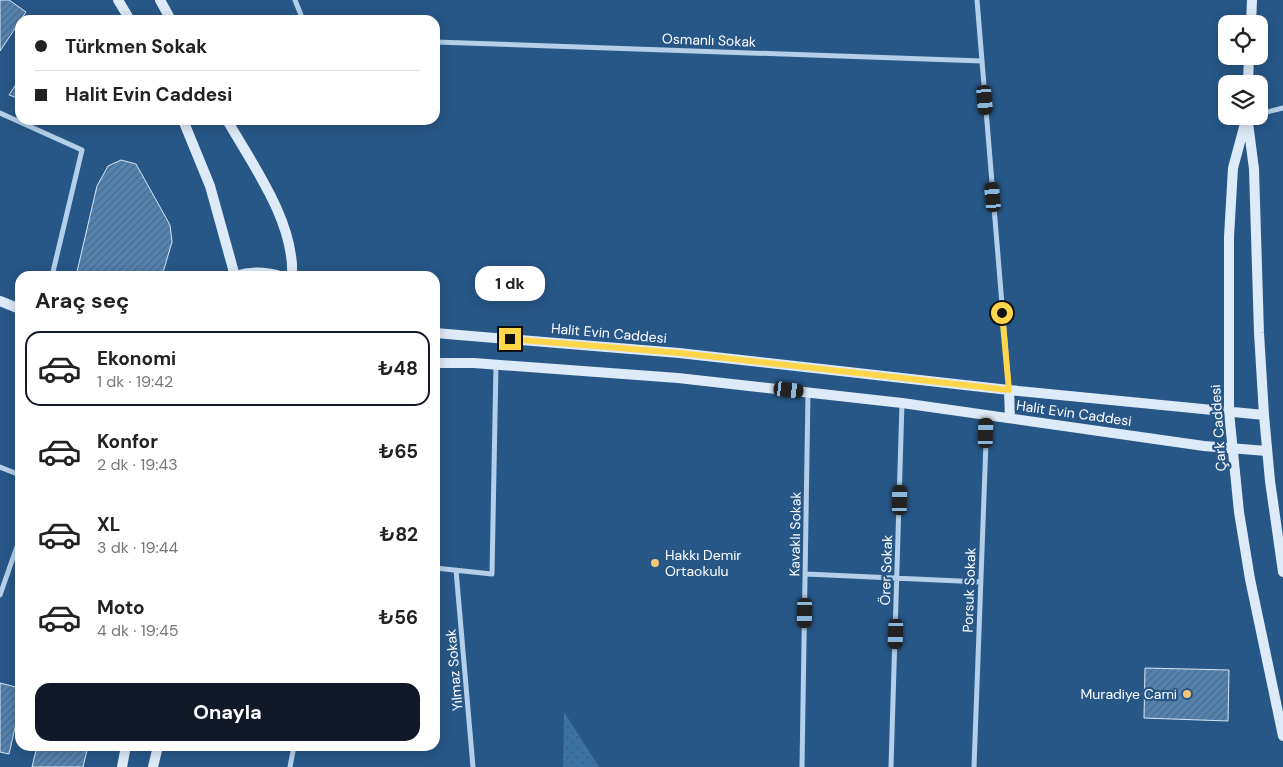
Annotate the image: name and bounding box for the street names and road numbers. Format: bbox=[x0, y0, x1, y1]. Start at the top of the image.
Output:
street label: Osmanlı Sokak bbox=[662, 29, 756, 51]
street label: Halit Evin Caddesi bbox=[550, 319, 668, 347]
street label: Çark Caddesi bbox=[1206, 384, 1230, 472]
street label: Halit Evin Caddesi bbox=[1015, 396, 1133, 430]
street label: Kavaklı Sokak bbox=[785, 491, 805, 577]
street label: Örer Sokak bbox=[876, 534, 896, 606]
street label: Porsuk Sokak bbox=[959, 547, 979, 633]
street label: Yılmaz Sokak bbox=[441, 628, 467, 712]

